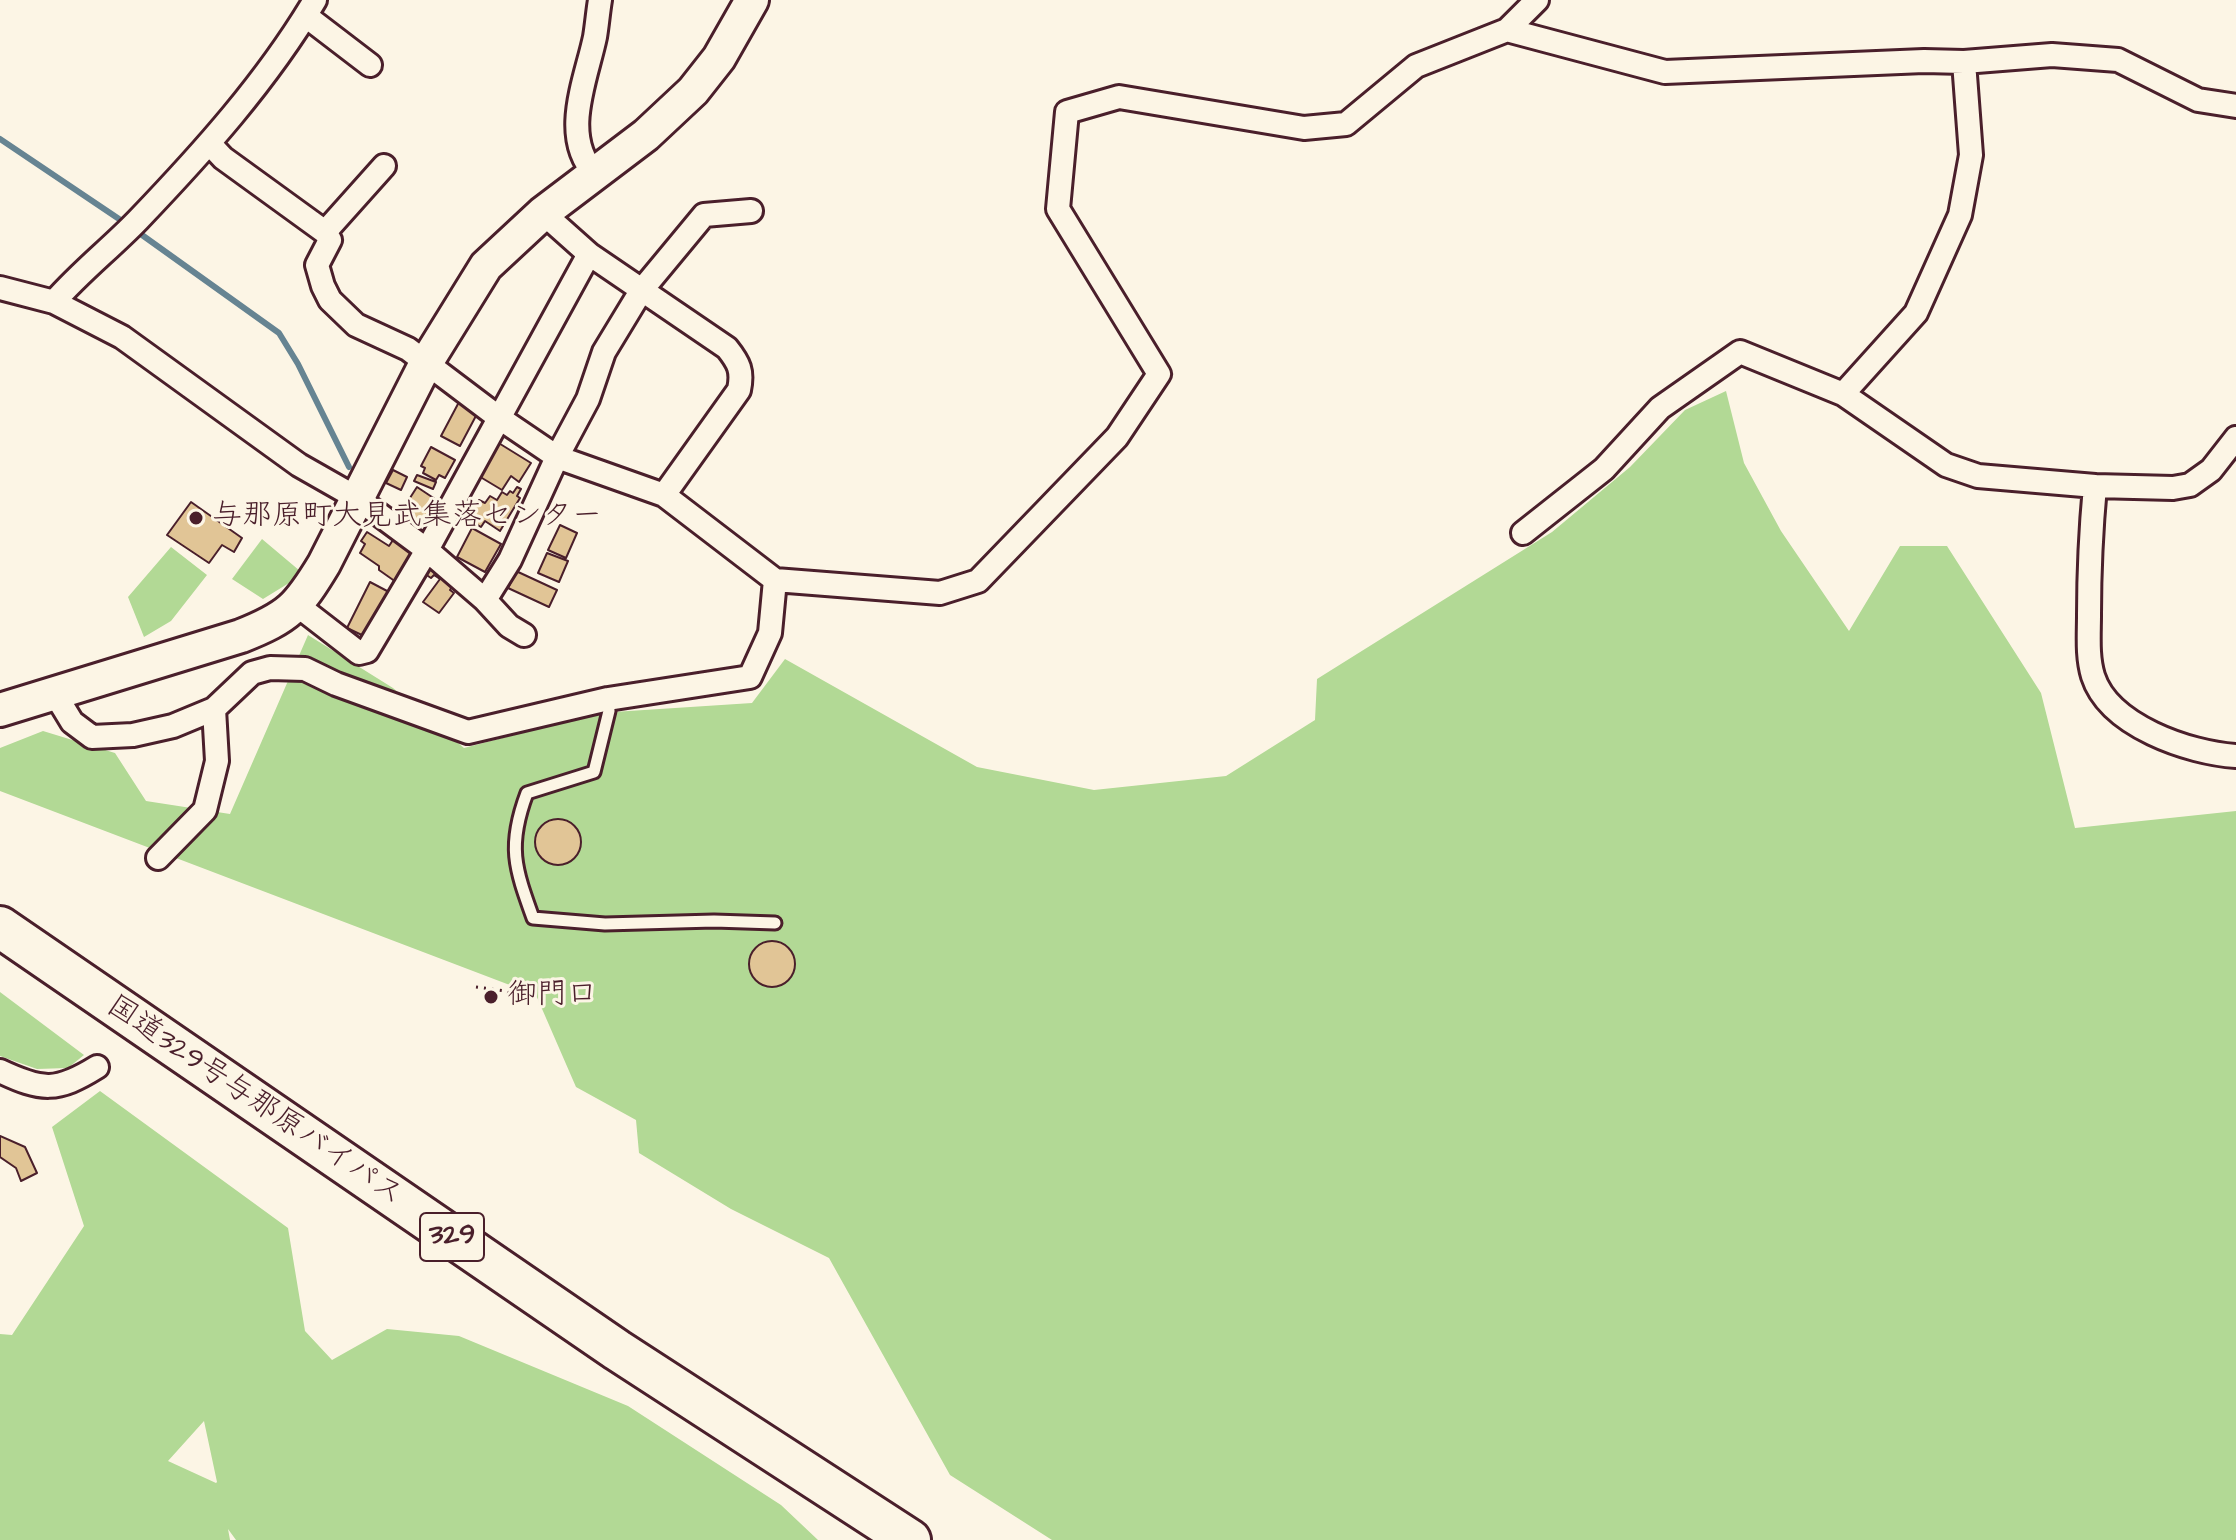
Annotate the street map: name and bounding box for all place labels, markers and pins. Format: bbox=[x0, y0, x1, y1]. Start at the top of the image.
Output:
place label: 与那原町大見武集落センター bbox=[212, 500, 602, 536]
marker: 与那原町大見武集落センター bbox=[187, 509, 205, 527]
place label: 御門口 bbox=[507, 979, 597, 1015]
marker: 御門口 bbox=[482, 988, 500, 1006]

